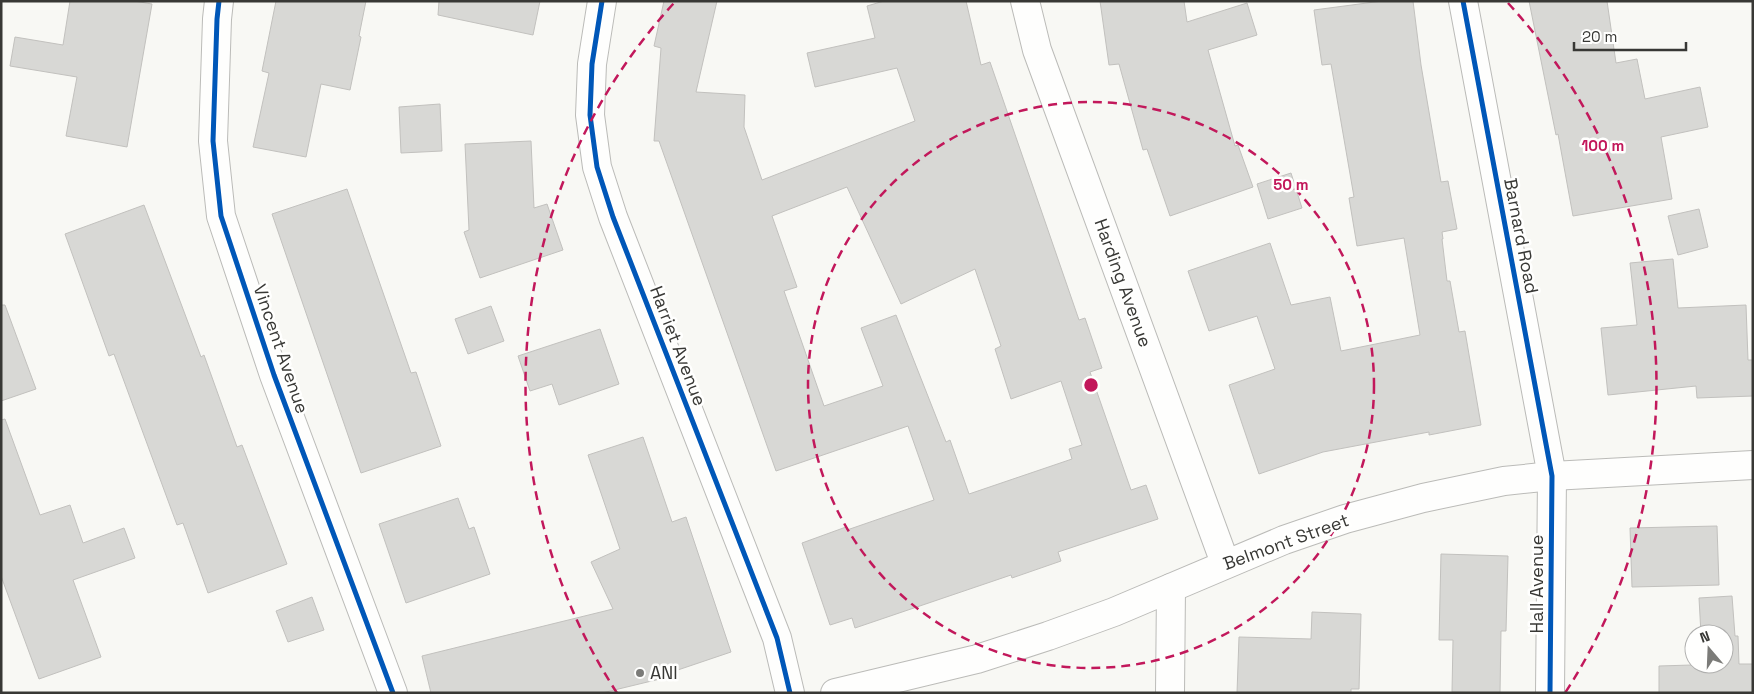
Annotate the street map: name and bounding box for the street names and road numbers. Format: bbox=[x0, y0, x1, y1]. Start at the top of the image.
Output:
street label: Barnard Road bbox=[1499, 176, 1544, 296]
street label: Harding Avenue bbox=[1090, 215, 1157, 350]
street label: Vincent Avenue bbox=[249, 281, 314, 416]
street label: Harriet Avenue bbox=[645, 283, 712, 409]
street label: Belmont Street bbox=[1220, 508, 1352, 575]
street label: Hall Avenue bbox=[1525, 535, 1548, 633]

